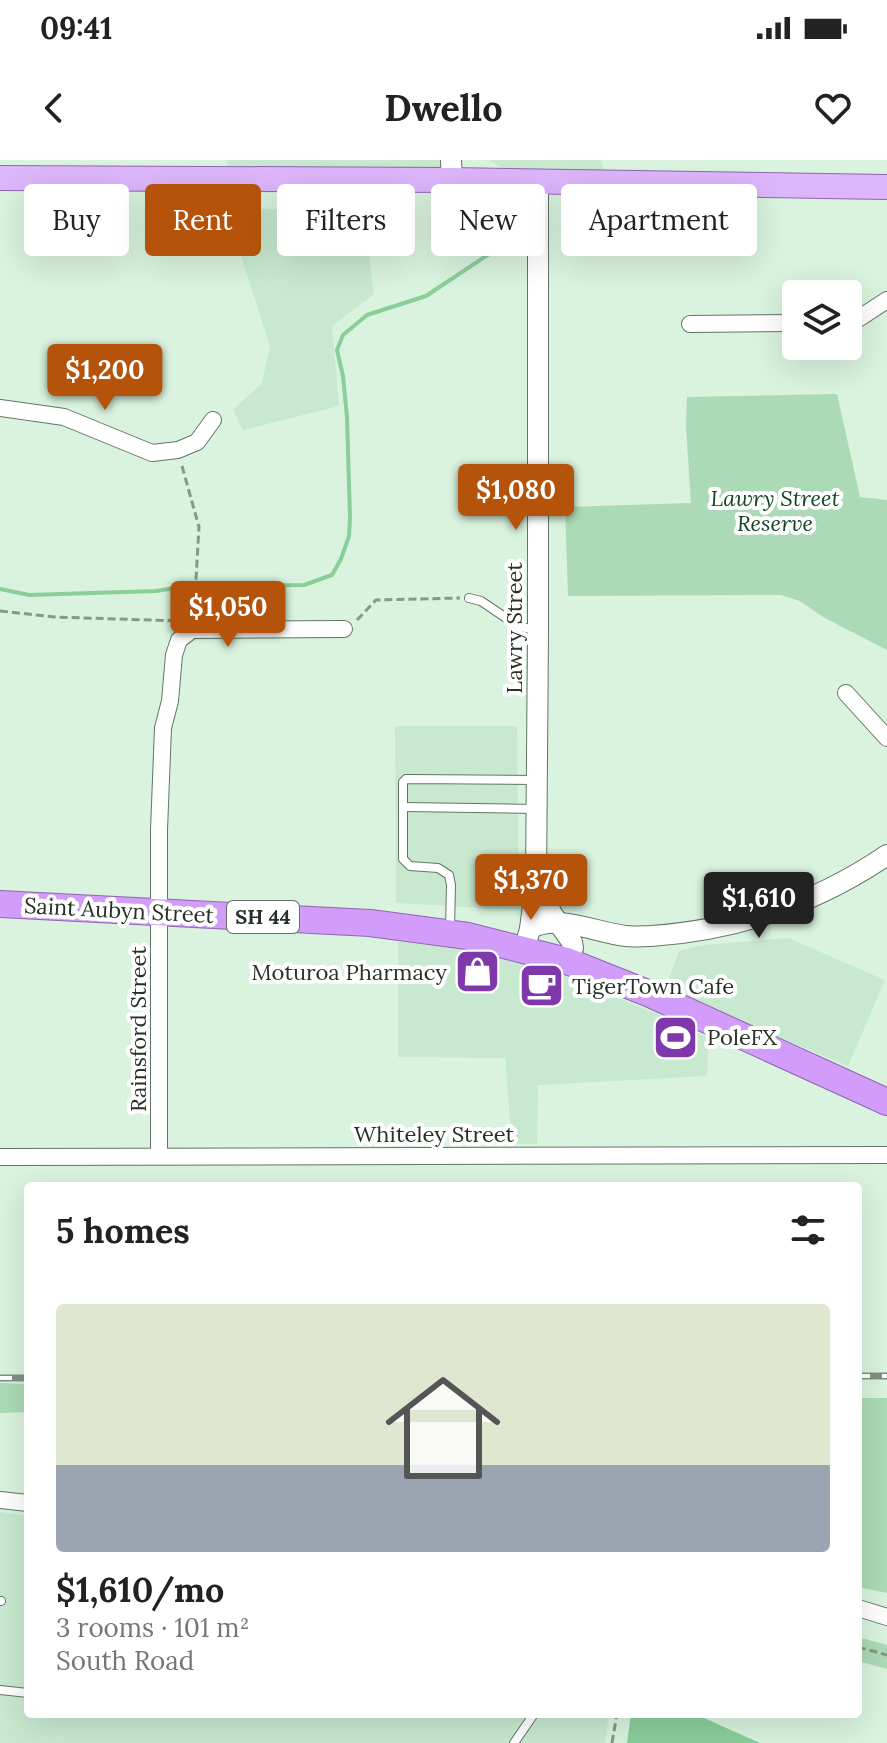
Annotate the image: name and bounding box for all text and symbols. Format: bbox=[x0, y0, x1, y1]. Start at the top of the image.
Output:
text: 09:41 bbox=[40, 9, 112, 47]
text: Dwello bbox=[384, 85, 503, 131]
icon: back bbox=[32, 86, 76, 130]
icon: heart bbox=[811, 86, 855, 130]
chip: Buy bbox=[24, 184, 129, 256]
chip: Rent bbox=[145, 184, 261, 256]
chip: Filters bbox=[277, 184, 415, 256]
chip: New bbox=[431, 184, 545, 256]
chip: Apartment bbox=[561, 184, 757, 256]
map controls bbox=[782, 280, 862, 360]
button: layers bbox=[782, 280, 862, 360]
pin: $1,200 bbox=[40, 344, 170, 412]
text: $1,200 bbox=[65, 353, 145, 386]
pin: $1,080 bbox=[451, 464, 581, 532]
text: $1,080 bbox=[476, 473, 556, 506]
park label: Lawry Street Reserve bbox=[710, 484, 840, 537]
street label: Lawry Street bbox=[500, 562, 528, 694]
pin: $1,050 bbox=[163, 581, 293, 649]
text: $1,050 bbox=[188, 590, 268, 623]
pin: $1,370 bbox=[466, 854, 596, 922]
text: $1,370 bbox=[493, 863, 569, 896]
pin: $1,610 bbox=[694, 872, 824, 940]
text: $1,610 bbox=[722, 881, 796, 914]
street label: Saint Aubyn Street bbox=[23, 891, 215, 929]
road number: SH 44 bbox=[227, 901, 299, 933]
street label: Rainsford Street bbox=[124, 946, 152, 1112]
shop icon: Moturoa Pharmacy bbox=[454, 948, 502, 996]
place label: Moturoa Pharmacy bbox=[252, 958, 447, 986]
cafe icon: TigerTown Cafe bbox=[517, 962, 565, 1010]
place label: TigerTown Cafe bbox=[572, 972, 734, 1000]
sports icon: PoleFX bbox=[652, 1013, 700, 1061]
place label: PoleFX bbox=[707, 1023, 778, 1051]
street label: Whiteley Street bbox=[354, 1120, 515, 1148]
icon: filters bbox=[786, 1208, 830, 1252]
text: 5 homes bbox=[56, 1209, 190, 1252]
icon: home bbox=[371, 1356, 515, 1500]
text: $1,610/mo bbox=[56, 1568, 224, 1611]
text: 3 rooms · 101 m² bbox=[56, 1611, 249, 1644]
text: South Road bbox=[56, 1644, 194, 1677]

